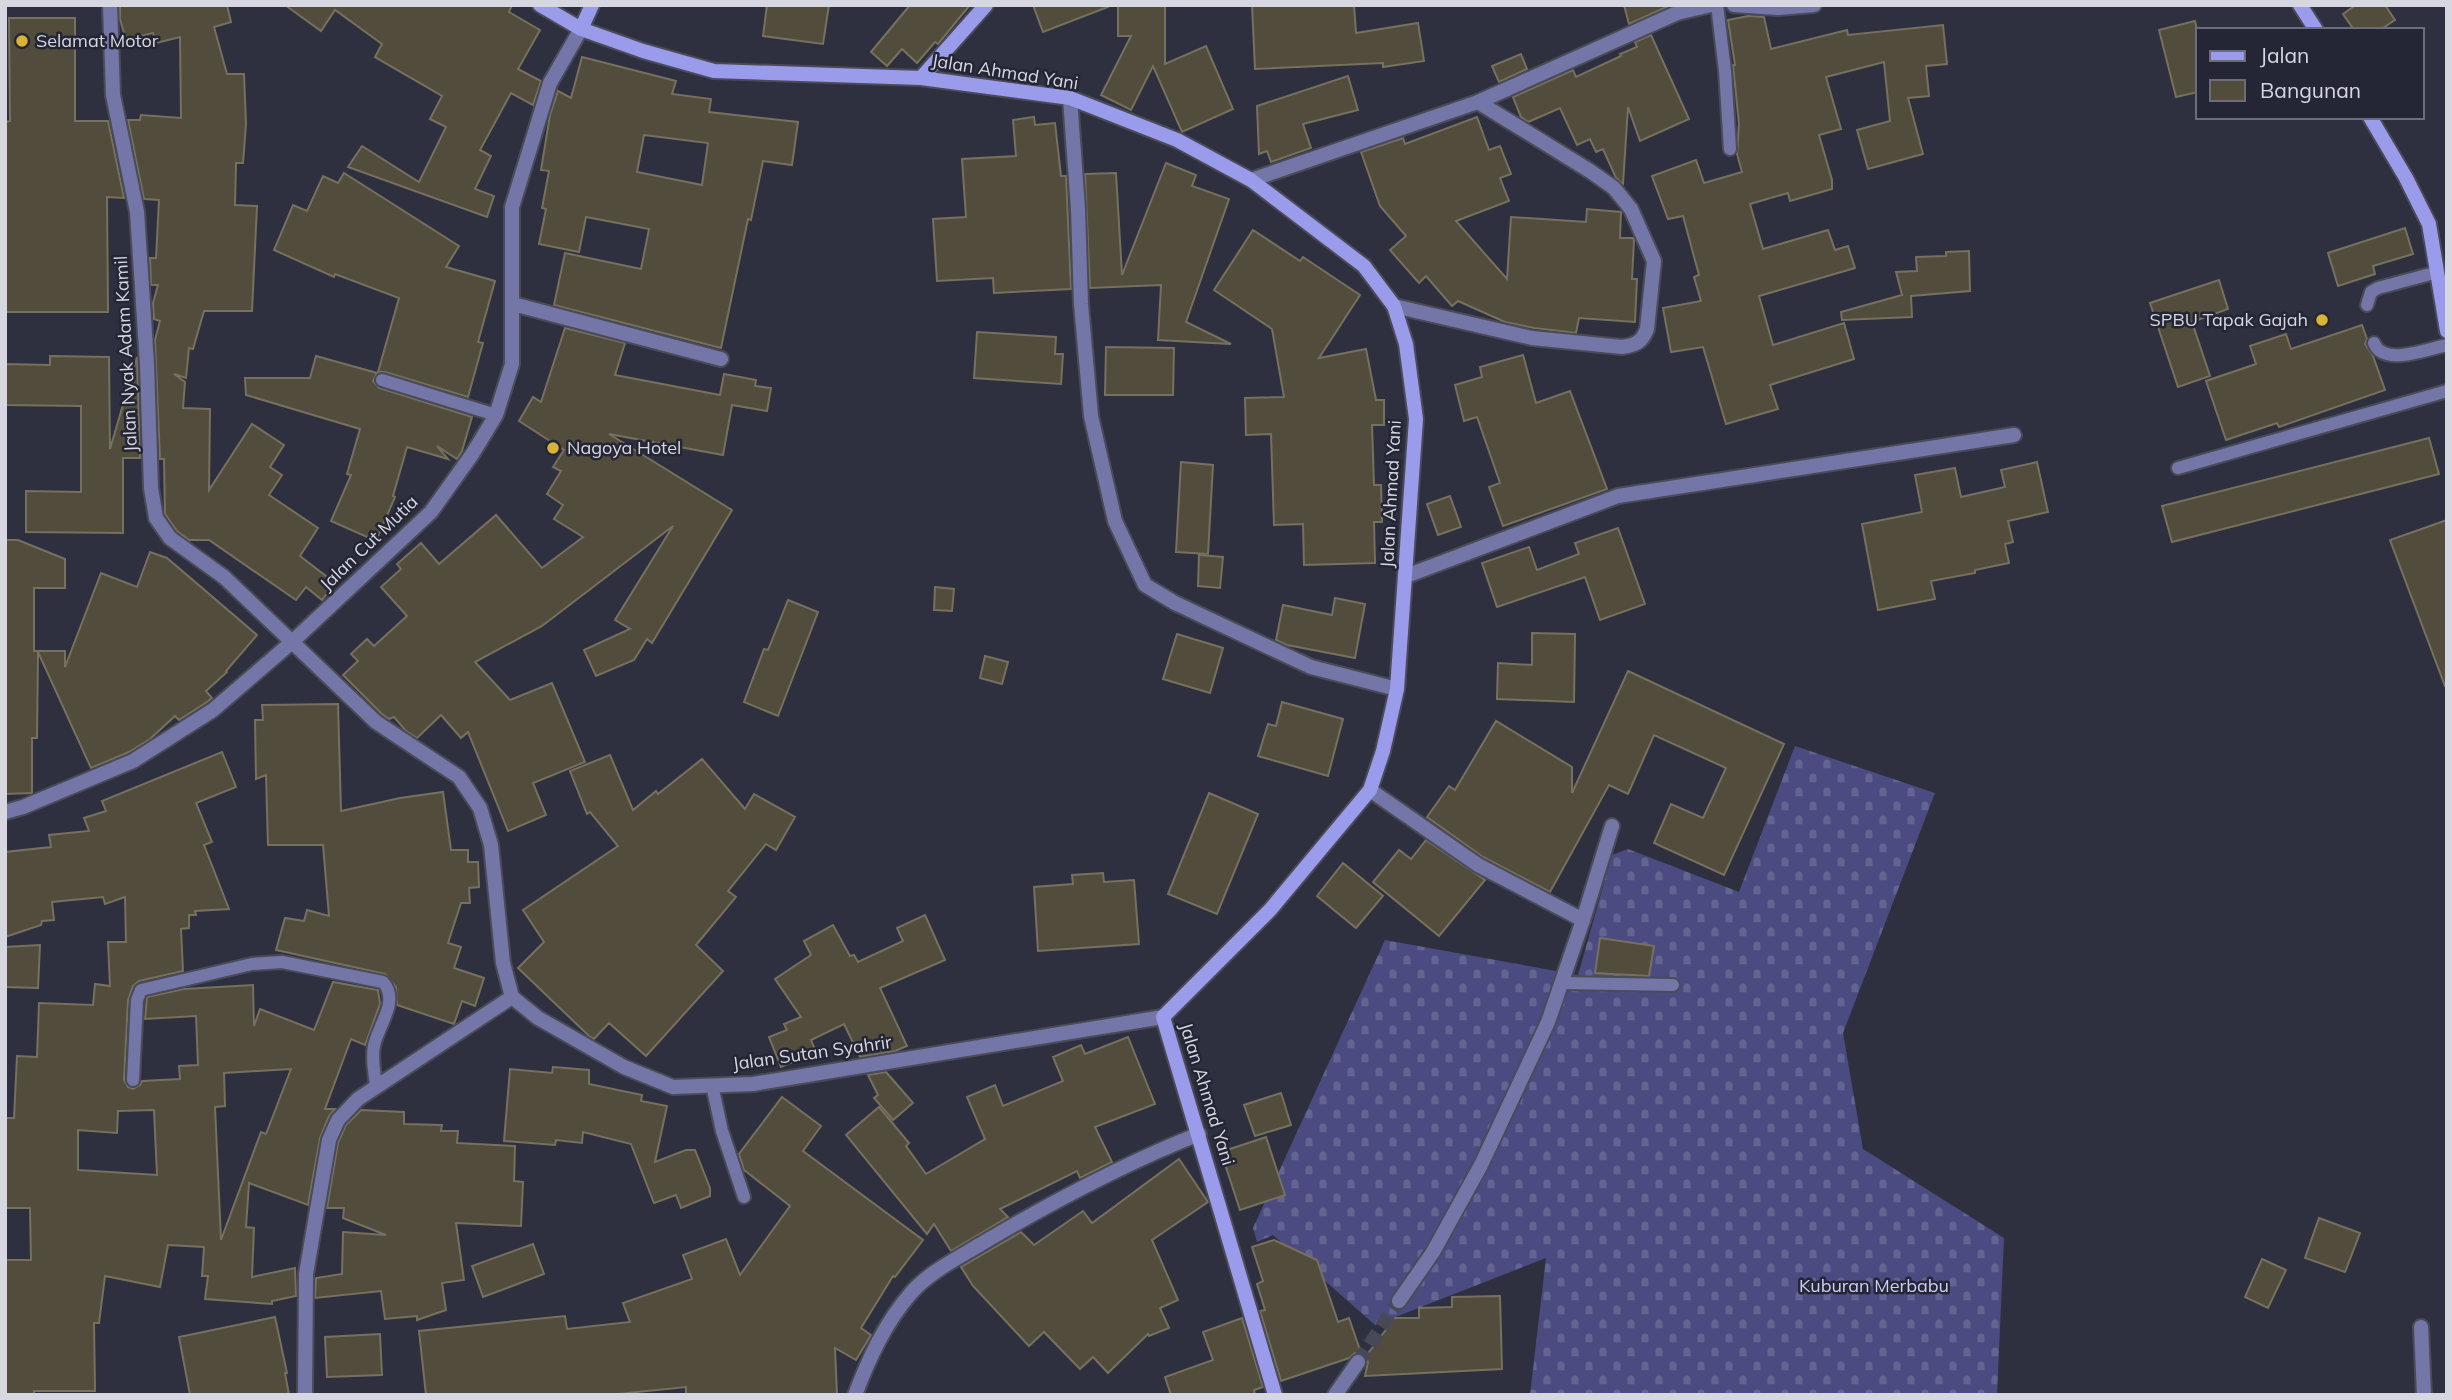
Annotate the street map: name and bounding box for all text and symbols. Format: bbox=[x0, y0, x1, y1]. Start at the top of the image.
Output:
legend bbox=[2196, 28, 2424, 119]
place label: Selamat Motor bbox=[36, 29, 159, 52]
marker: Selamat Motor bbox=[14, 33, 30, 49]
text: Jalan bbox=[2260, 42, 2309, 68]
street label: Jalan Ahmad Yani bbox=[930, 49, 1080, 94]
text: Bangunan bbox=[2260, 77, 2361, 103]
street label: Jalan Nyak Adam Kamil bbox=[109, 255, 142, 453]
place label: SPBU Tapak Gajah bbox=[2150, 308, 2308, 331]
marker: SPBU Tapak Gajah bbox=[2314, 312, 2330, 328]
street label: Jalan Ahmad Yani bbox=[1375, 419, 1406, 569]
place label: Nagoya Hotel bbox=[567, 436, 681, 459]
marker: Nagoya Hotel bbox=[545, 440, 561, 456]
street label: Jalan Cut Mutia bbox=[315, 490, 423, 595]
street label: Jalan Ahmad Yani bbox=[1175, 1020, 1240, 1168]
street label: Jalan Sutan Syahrir bbox=[731, 1030, 893, 1075]
park label: Kuburan Merbabu bbox=[1799, 1274, 1949, 1297]

